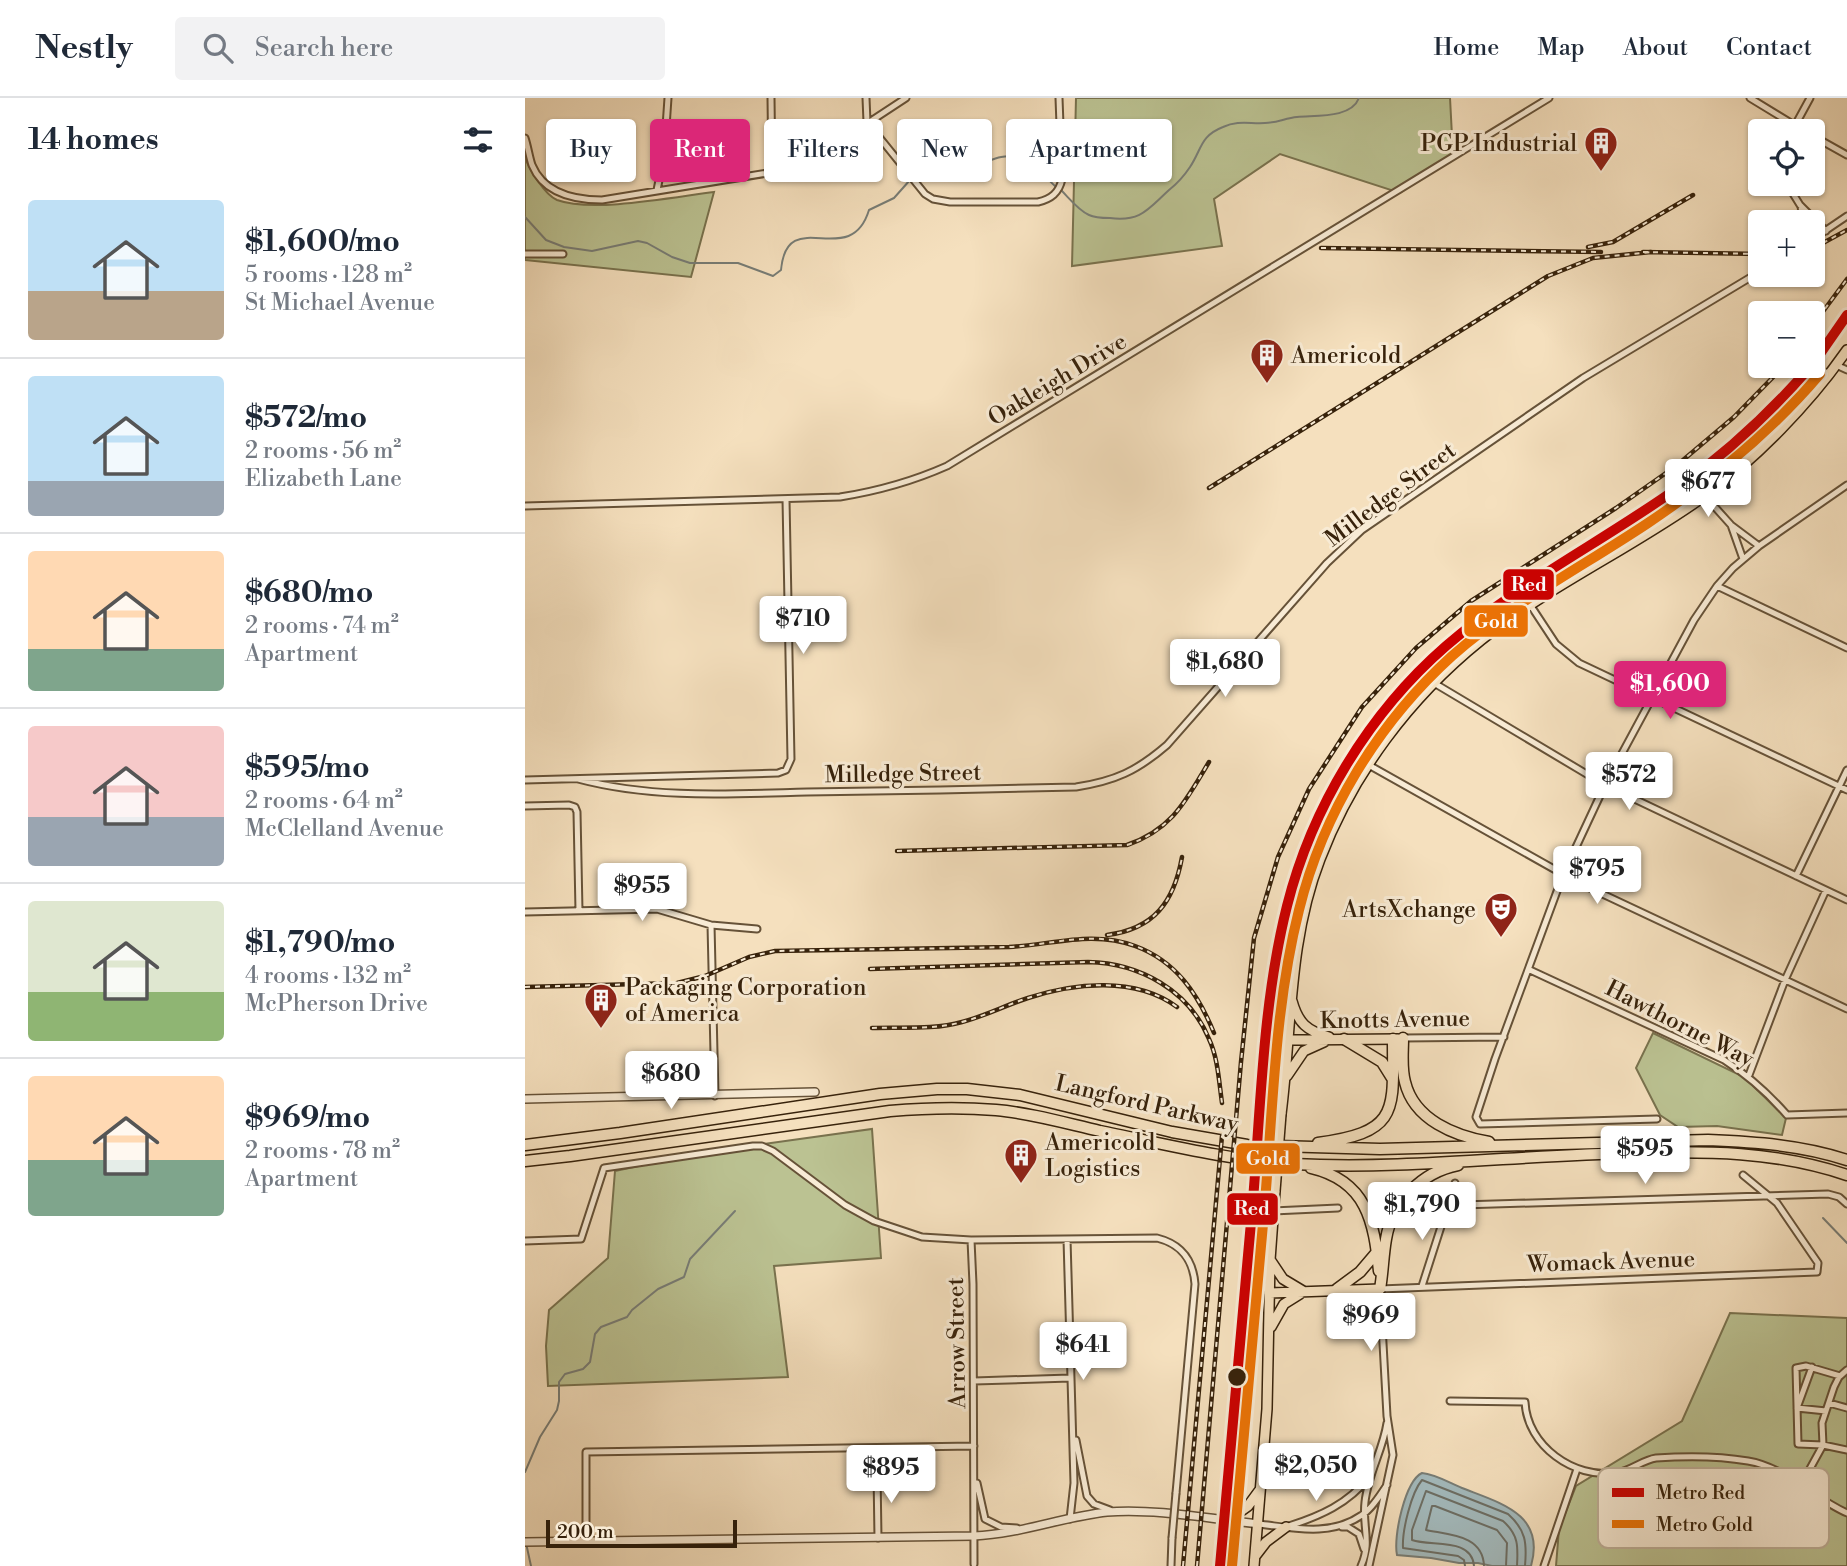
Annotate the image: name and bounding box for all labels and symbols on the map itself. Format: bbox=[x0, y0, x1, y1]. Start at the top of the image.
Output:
building icon: PGP Industrial bbox=[1582, 124, 1620, 173]
place label: PGP Industrial bbox=[1420, 130, 1577, 158]
street label: Oakleigh Drive bbox=[983, 328, 1132, 432]
building icon: Americold bbox=[1248, 336, 1286, 385]
place label: Americold bbox=[1290, 342, 1401, 370]
street label: Milledge Street bbox=[1320, 436, 1462, 553]
pin: $677 bbox=[1667, 460, 1749, 519]
line badge: Red bbox=[1502, 568, 1555, 601]
text: Red bbox=[1511, 573, 1547, 597]
pin: $710 bbox=[762, 596, 844, 656]
line badge: Gold bbox=[1463, 604, 1529, 638]
text: Gold bbox=[1474, 610, 1518, 634]
pin: $1,680 bbox=[1168, 640, 1282, 699]
pin: $1,600 bbox=[1613, 662, 1727, 721]
pin: $572 bbox=[1588, 752, 1670, 812]
street label: Milledge Street bbox=[824, 759, 982, 789]
pin: $795 bbox=[1556, 846, 1638, 906]
pin: $955 bbox=[601, 864, 683, 923]
theatre icon: ArtsXchange bbox=[1482, 890, 1520, 939]
place label: ArtsXchange bbox=[1341, 896, 1476, 924]
place label: Packaging Corporation of America bbox=[625, 974, 867, 1028]
street label: Hawthorne Way bbox=[1600, 974, 1759, 1074]
building icon: Packaging Corporation of America bbox=[582, 981, 620, 1030]
street label: Knotts Avenue bbox=[1320, 1005, 1470, 1035]
pin: $680 bbox=[630, 1052, 712, 1111]
street label: Langford Parkway bbox=[1052, 1069, 1242, 1139]
pin: $595 bbox=[1604, 1126, 1686, 1186]
place label: Americold Logistics bbox=[1044, 1129, 1155, 1183]
building icon: Americold Logistics bbox=[1002, 1136, 1040, 1185]
line badge: Gold bbox=[1235, 1142, 1301, 1175]
text: Gold bbox=[1246, 1147, 1290, 1171]
pin: $1,790 bbox=[1365, 1182, 1479, 1242]
line badge: Red bbox=[1226, 1192, 1279, 1226]
text: Red bbox=[1234, 1197, 1270, 1221]
street label: Womack Avenue bbox=[1526, 1245, 1696, 1279]
street label: Arrow Street bbox=[942, 1277, 972, 1410]
pin: $969 bbox=[1330, 1294, 1412, 1353]
pin: $641 bbox=[1042, 1322, 1124, 1382]
unlabelled marker bbox=[1226, 1366, 1248, 1388]
pin: $2,050 bbox=[1259, 1444, 1373, 1503]
pin: $895 bbox=[850, 1446, 932, 1505]
legend bbox=[1598, 1468, 1829, 1548]
text: Metro Red bbox=[1656, 1481, 1745, 1505]
text: Metro Gold bbox=[1656, 1513, 1753, 1537]
scale bar bbox=[546, 1517, 737, 1549]

